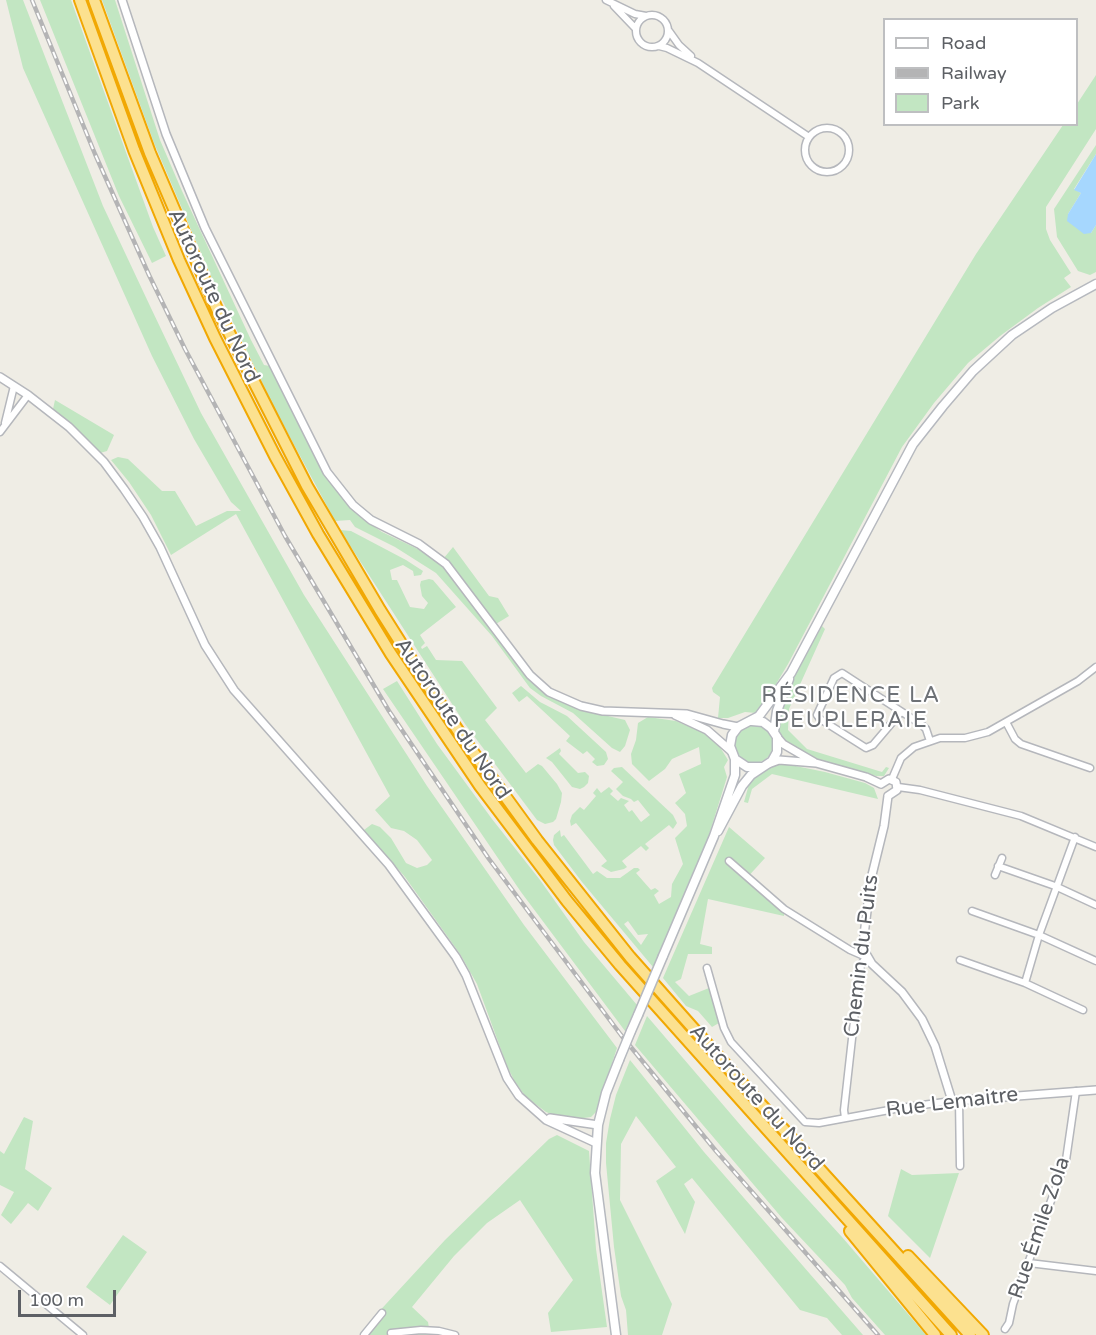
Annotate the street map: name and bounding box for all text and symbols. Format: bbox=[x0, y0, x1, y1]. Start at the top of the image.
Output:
legend bbox=[883, 18, 1078, 126]
text: Road bbox=[941, 32, 986, 54]
text: Railway bbox=[941, 62, 1007, 84]
text: Park bbox=[941, 92, 979, 114]
street label: Autoroute du Nord bbox=[162, 205, 264, 387]
street label: Autoroute du Nord bbox=[389, 634, 515, 804]
district label: RÉSIDENCE LA PEUPLERAIE bbox=[761, 683, 941, 734]
street label: Chemin du Puits bbox=[840, 873, 884, 1039]
street label: Autoroute du Nord bbox=[683, 1019, 829, 1177]
street label: Rue Lemaitre bbox=[884, 1082, 1020, 1124]
street label: Rue Émile Zola bbox=[1004, 1154, 1076, 1302]
scale bar bbox=[21, 1278, 118, 1316]
text: 100 m bbox=[29, 1289, 84, 1311]

